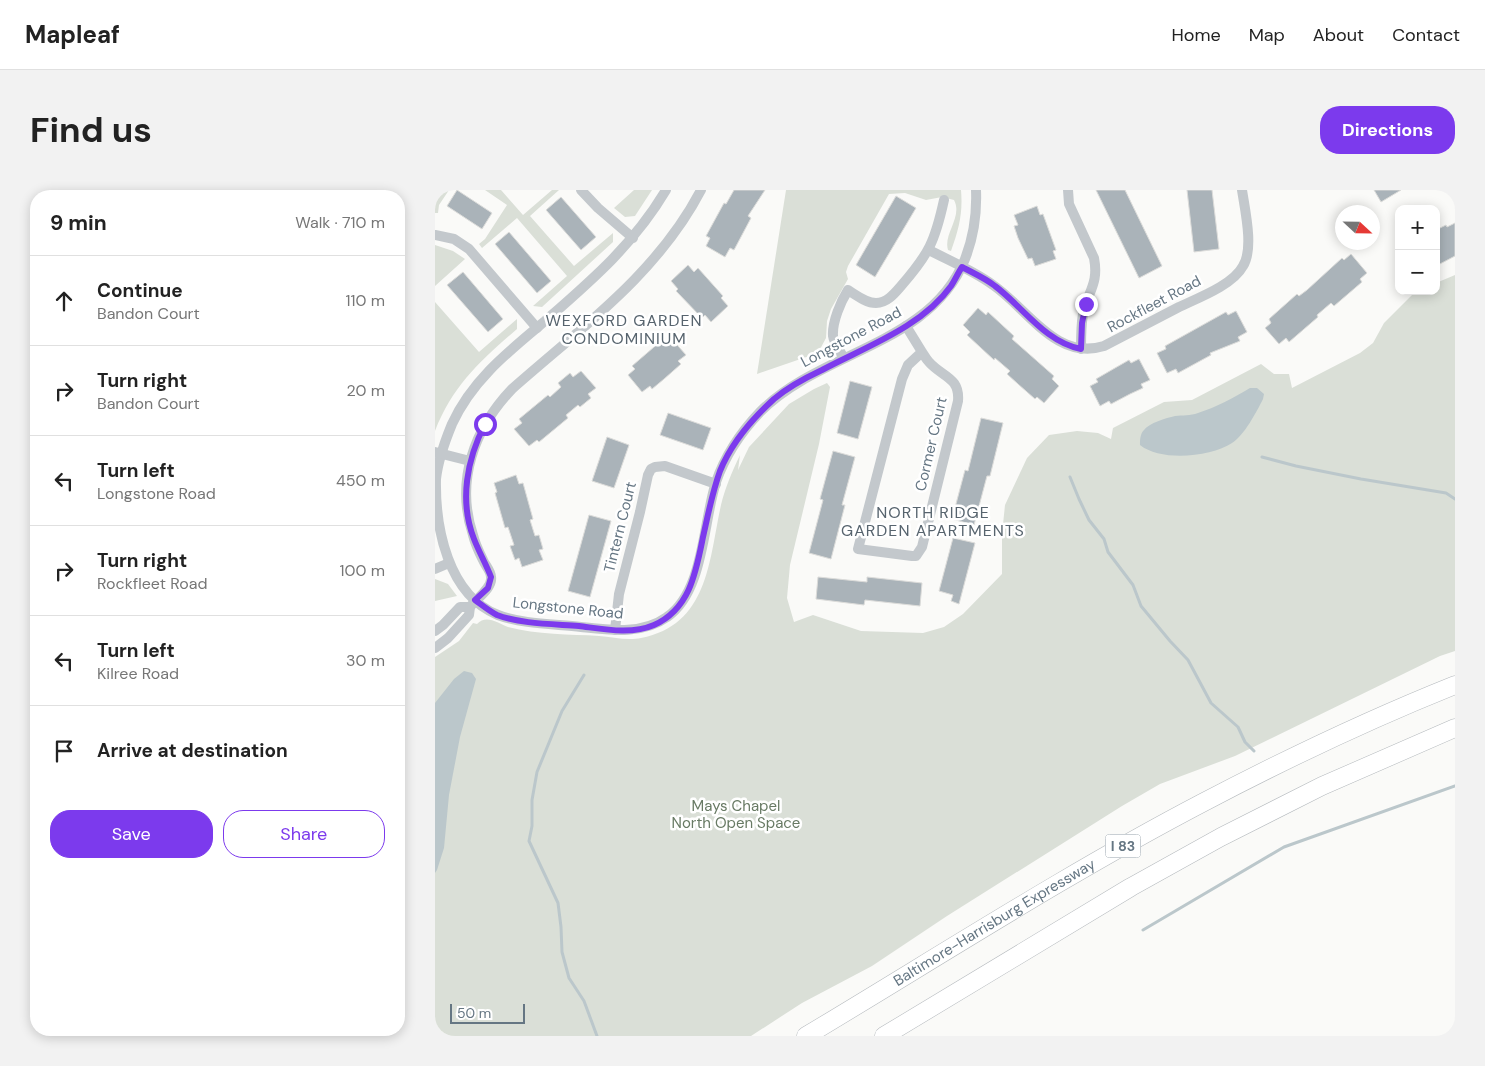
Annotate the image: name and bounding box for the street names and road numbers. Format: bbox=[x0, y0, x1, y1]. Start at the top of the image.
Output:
street label: Rockfleet Road bbox=[1104, 271, 1204, 337]
street label: Longstone Road bbox=[797, 302, 905, 372]
street label: Cormer Court bbox=[910, 395, 952, 493]
street label: Tintern Court bbox=[599, 480, 641, 574]
street label: Longstone Road bbox=[512, 592, 624, 624]
road number: I 83 bbox=[1105, 834, 1141, 858]
street label: Baltimore-Harrisburg Expressway bbox=[890, 854, 1099, 991]

